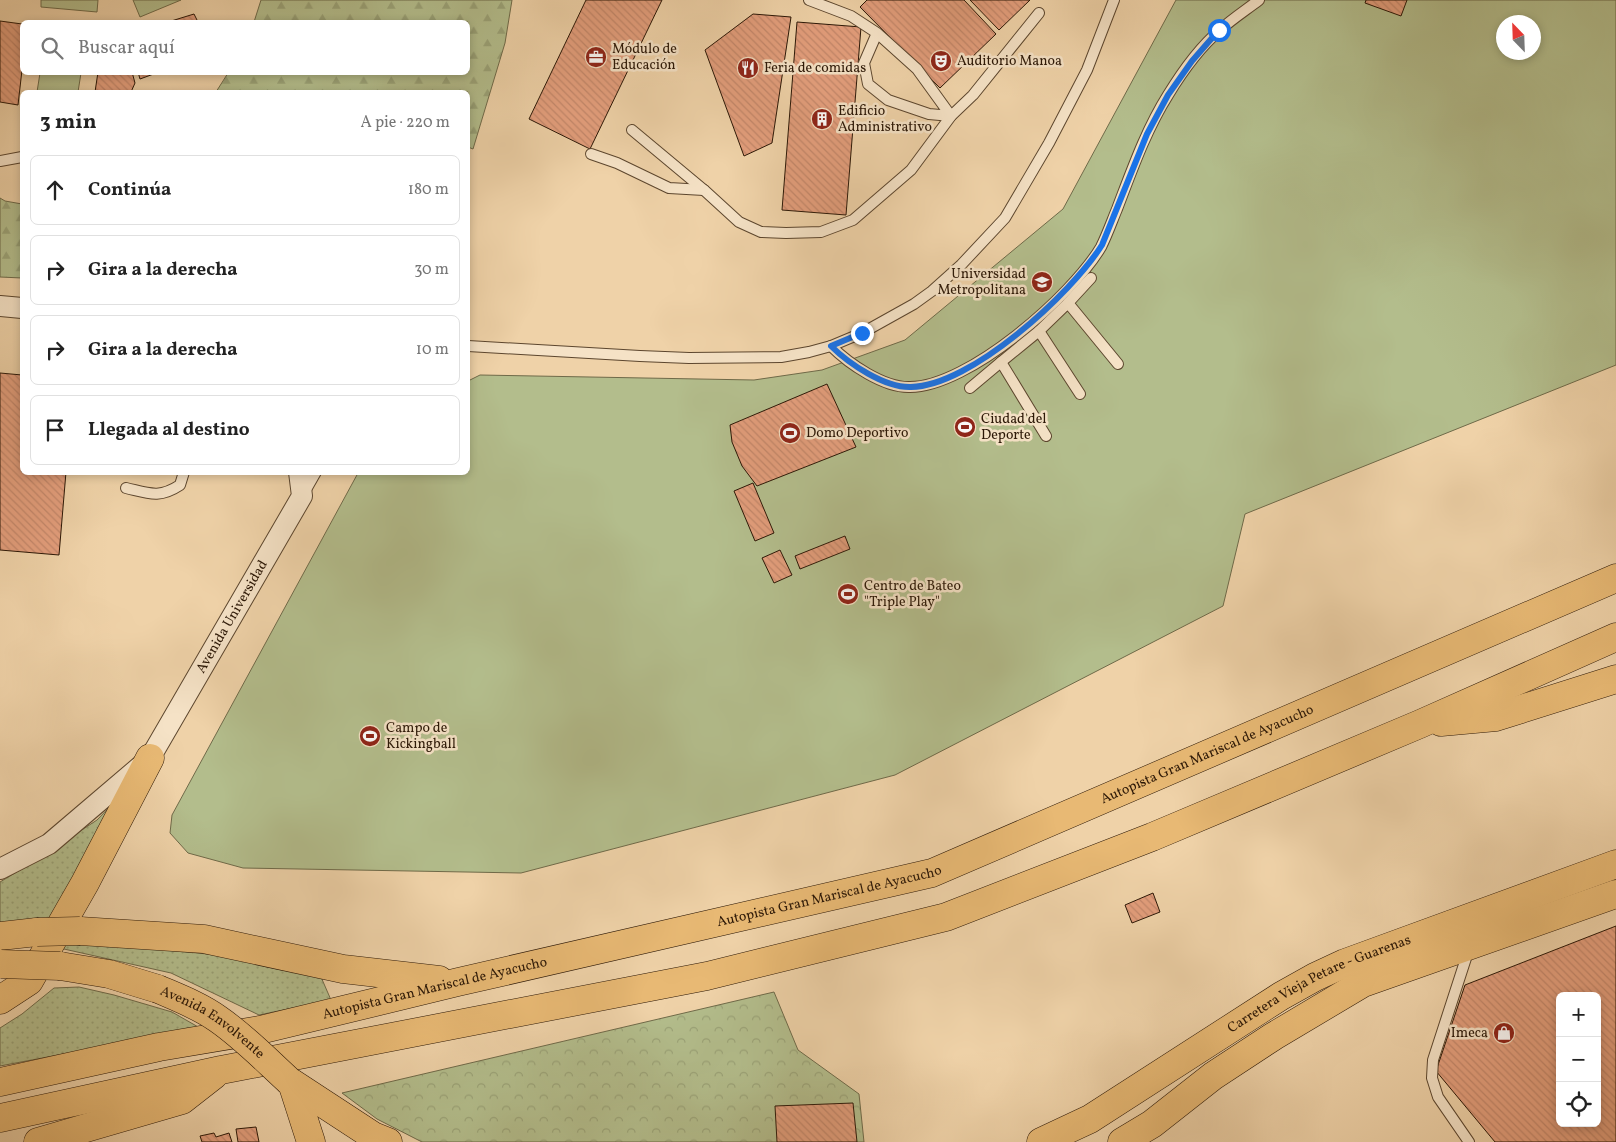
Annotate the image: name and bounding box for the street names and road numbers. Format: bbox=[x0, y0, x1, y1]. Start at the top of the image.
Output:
street label: Avenida Universidad bbox=[192, 556, 272, 677]
street label: Autopista Gran Mariscal de Ayacucho bbox=[1098, 700, 1317, 809]
street label: Autopista Gran Mariscal de Ayacucho bbox=[715, 860, 945, 932]
street label: Carretera Vieja Petare - Guarenas bbox=[1224, 930, 1413, 1038]
street label: Autopista Gran Mariscal de Ayacucho bbox=[321, 952, 549, 1024]
street label: Avenida Envolvente bbox=[157, 981, 269, 1063]

